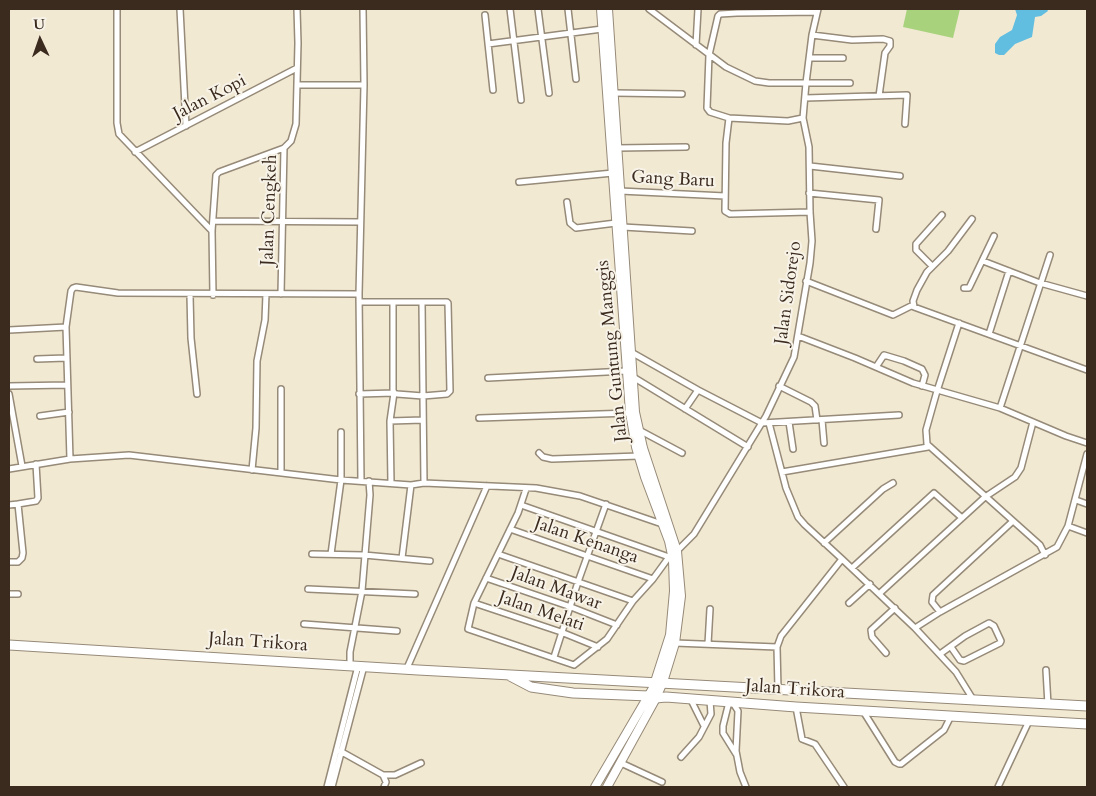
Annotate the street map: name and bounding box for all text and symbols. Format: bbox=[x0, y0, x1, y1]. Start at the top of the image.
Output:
north arrow bbox=[15, 15, 65, 65]
text: U bbox=[33, 15, 45, 34]
street label: Jalan Kopi bbox=[170, 70, 250, 126]
street label: Jalan Cengkeh bbox=[257, 154, 283, 266]
street label: Gang Baru bbox=[631, 167, 715, 193]
street label: Jalan Sidorejo bbox=[771, 240, 807, 346]
street label: Jalan Guntung Manggis bbox=[593, 259, 633, 443]
street label: Jalan Kenanga bbox=[531, 513, 641, 569]
street label: Jalan Mawar bbox=[508, 563, 604, 615]
street label: Jalan Melati bbox=[495, 587, 587, 637]
street label: Jalan Trikora bbox=[207, 629, 309, 657]
street label: Jalan Trikora bbox=[744, 676, 846, 704]

